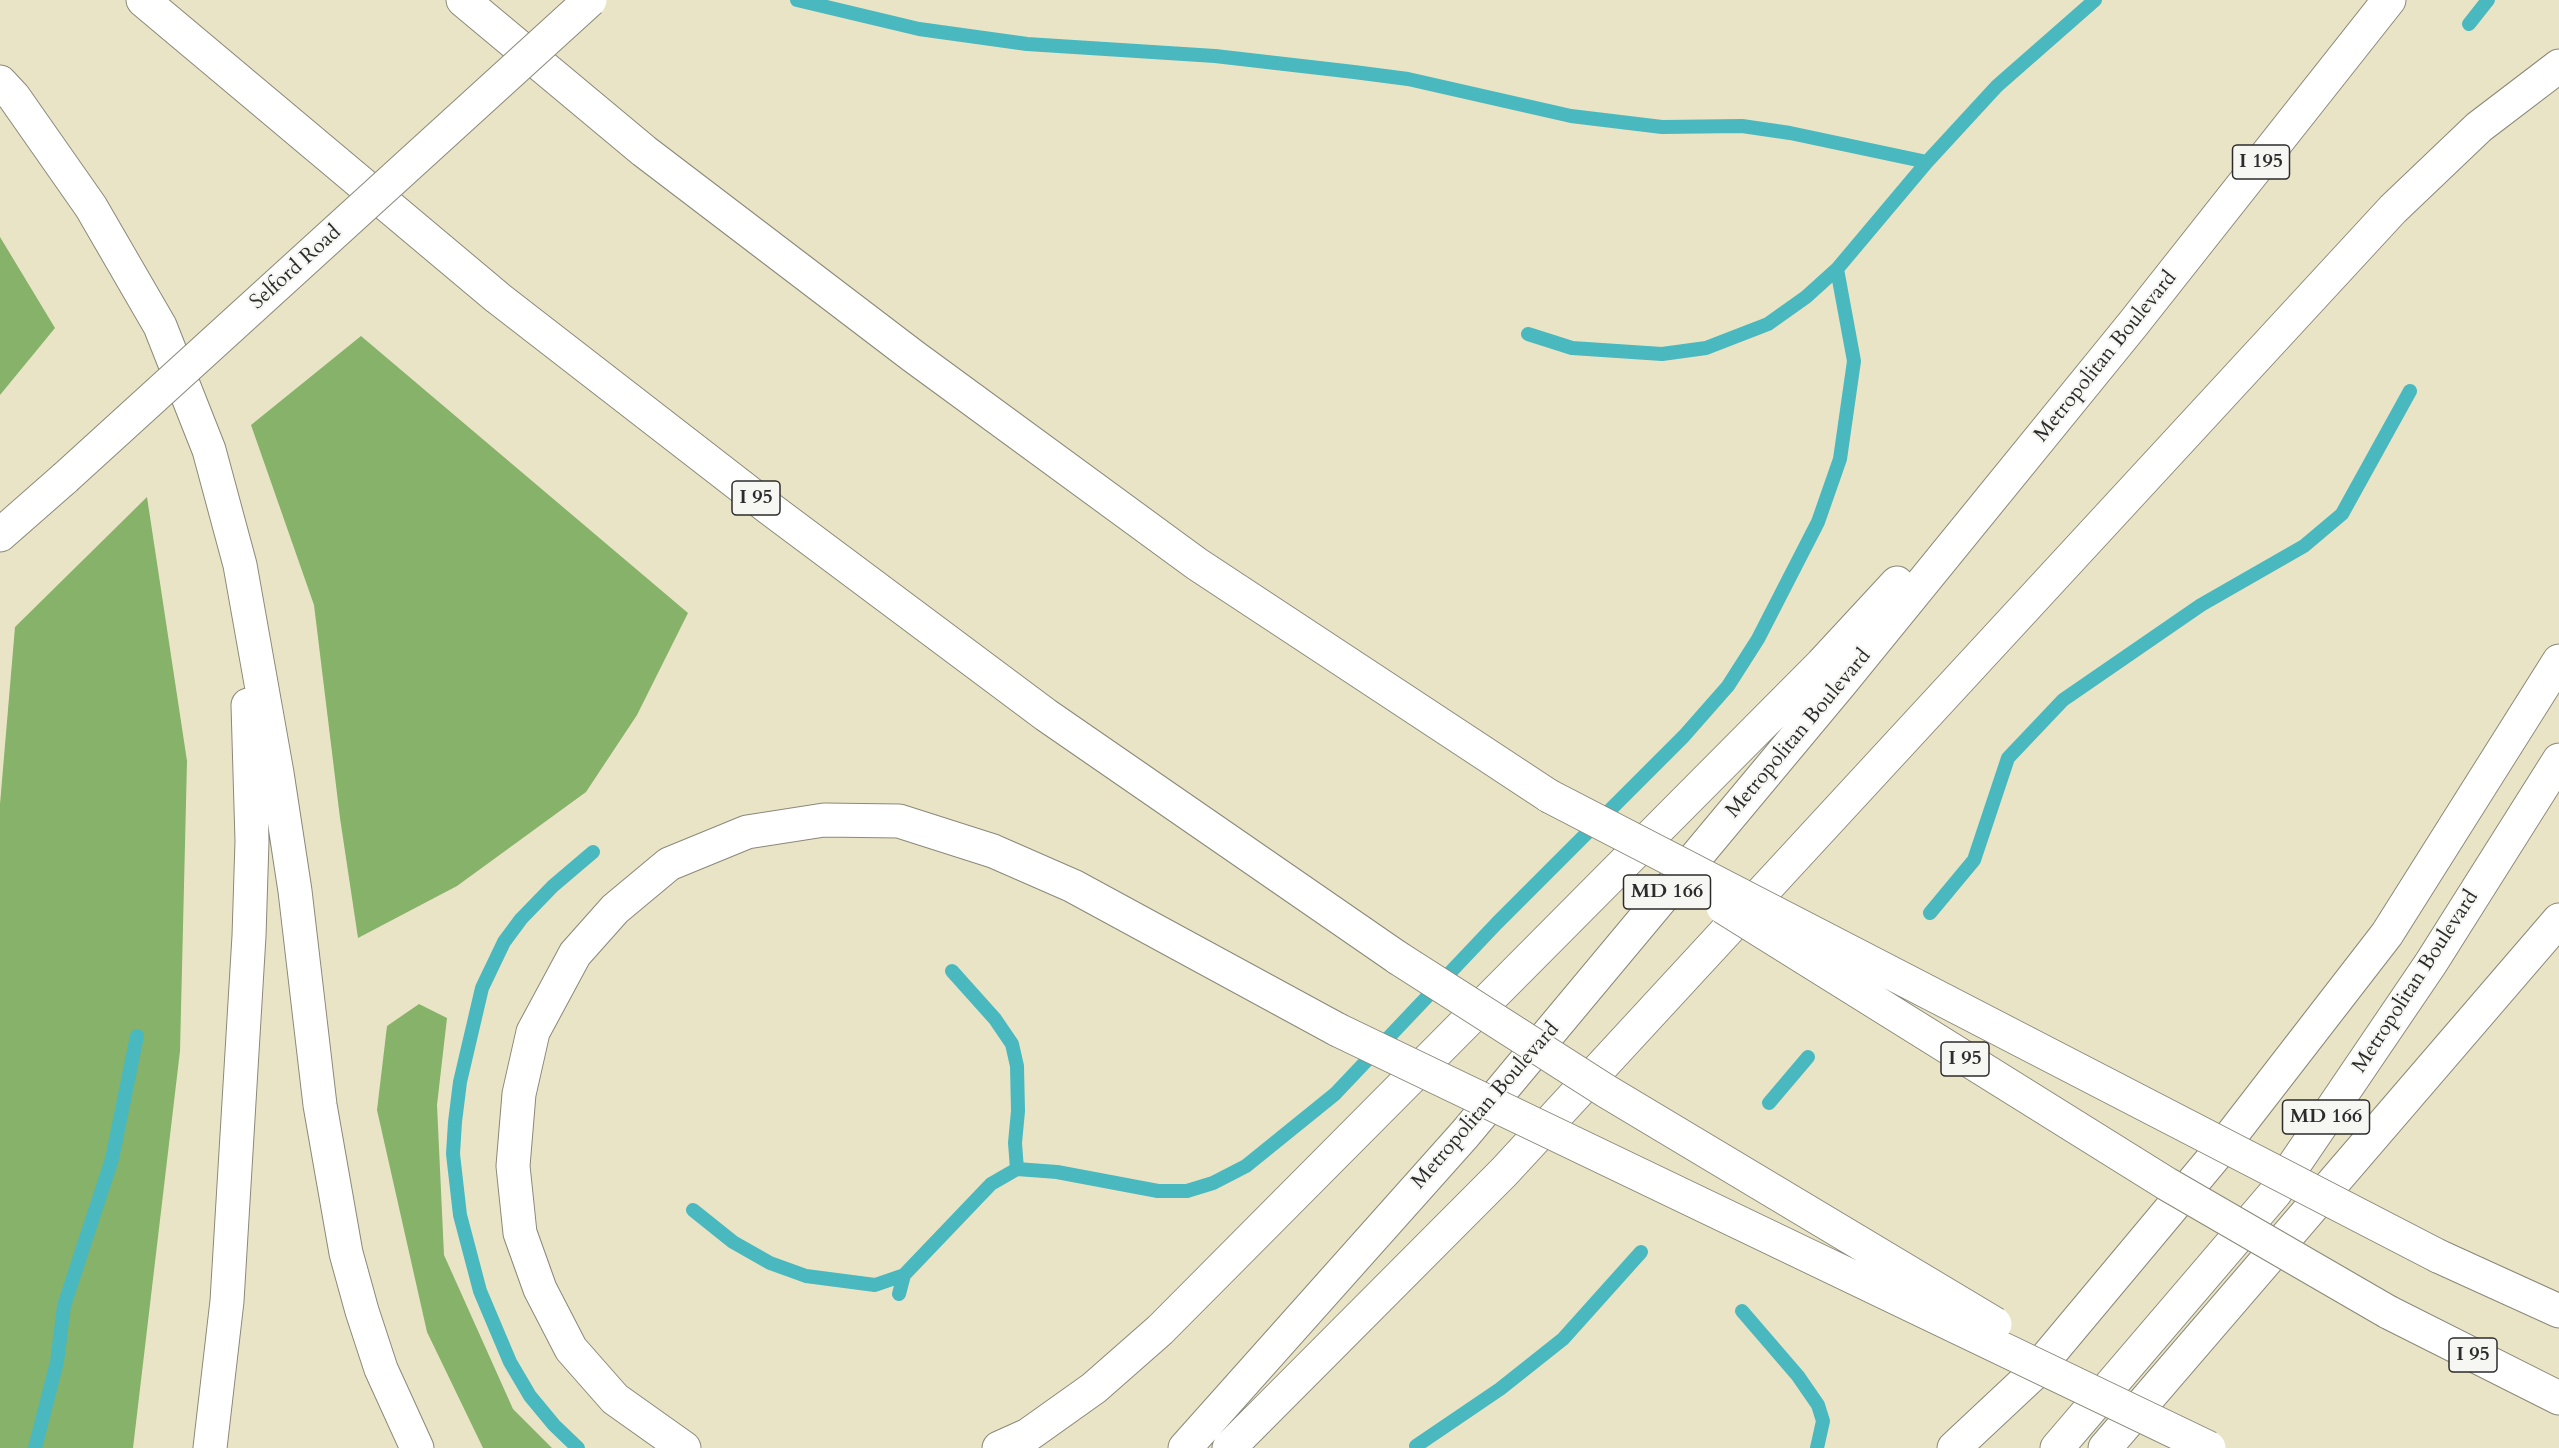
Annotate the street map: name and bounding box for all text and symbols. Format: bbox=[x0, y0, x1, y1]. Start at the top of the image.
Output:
road number: I 195 bbox=[2232, 145, 2290, 179]
street label: Selford Road bbox=[245, 221, 347, 315]
street label: Metropolitan Boulevard bbox=[2029, 266, 2183, 448]
road number: I 95 bbox=[732, 481, 780, 515]
street label: Metropolitan Boulevard bbox=[1721, 644, 1877, 824]
road number: MD 166 bbox=[1624, 875, 1710, 909]
street label: Metropolitan Boulevard bbox=[2348, 886, 2484, 1078]
street label: Metropolitan Boulevard bbox=[1407, 1018, 1565, 1194]
road number: I 95 bbox=[1941, 1042, 1989, 1076]
road number: MD 166 bbox=[2282, 1100, 2370, 1134]
road number: I 95 bbox=[2449, 1338, 2497, 1372]

